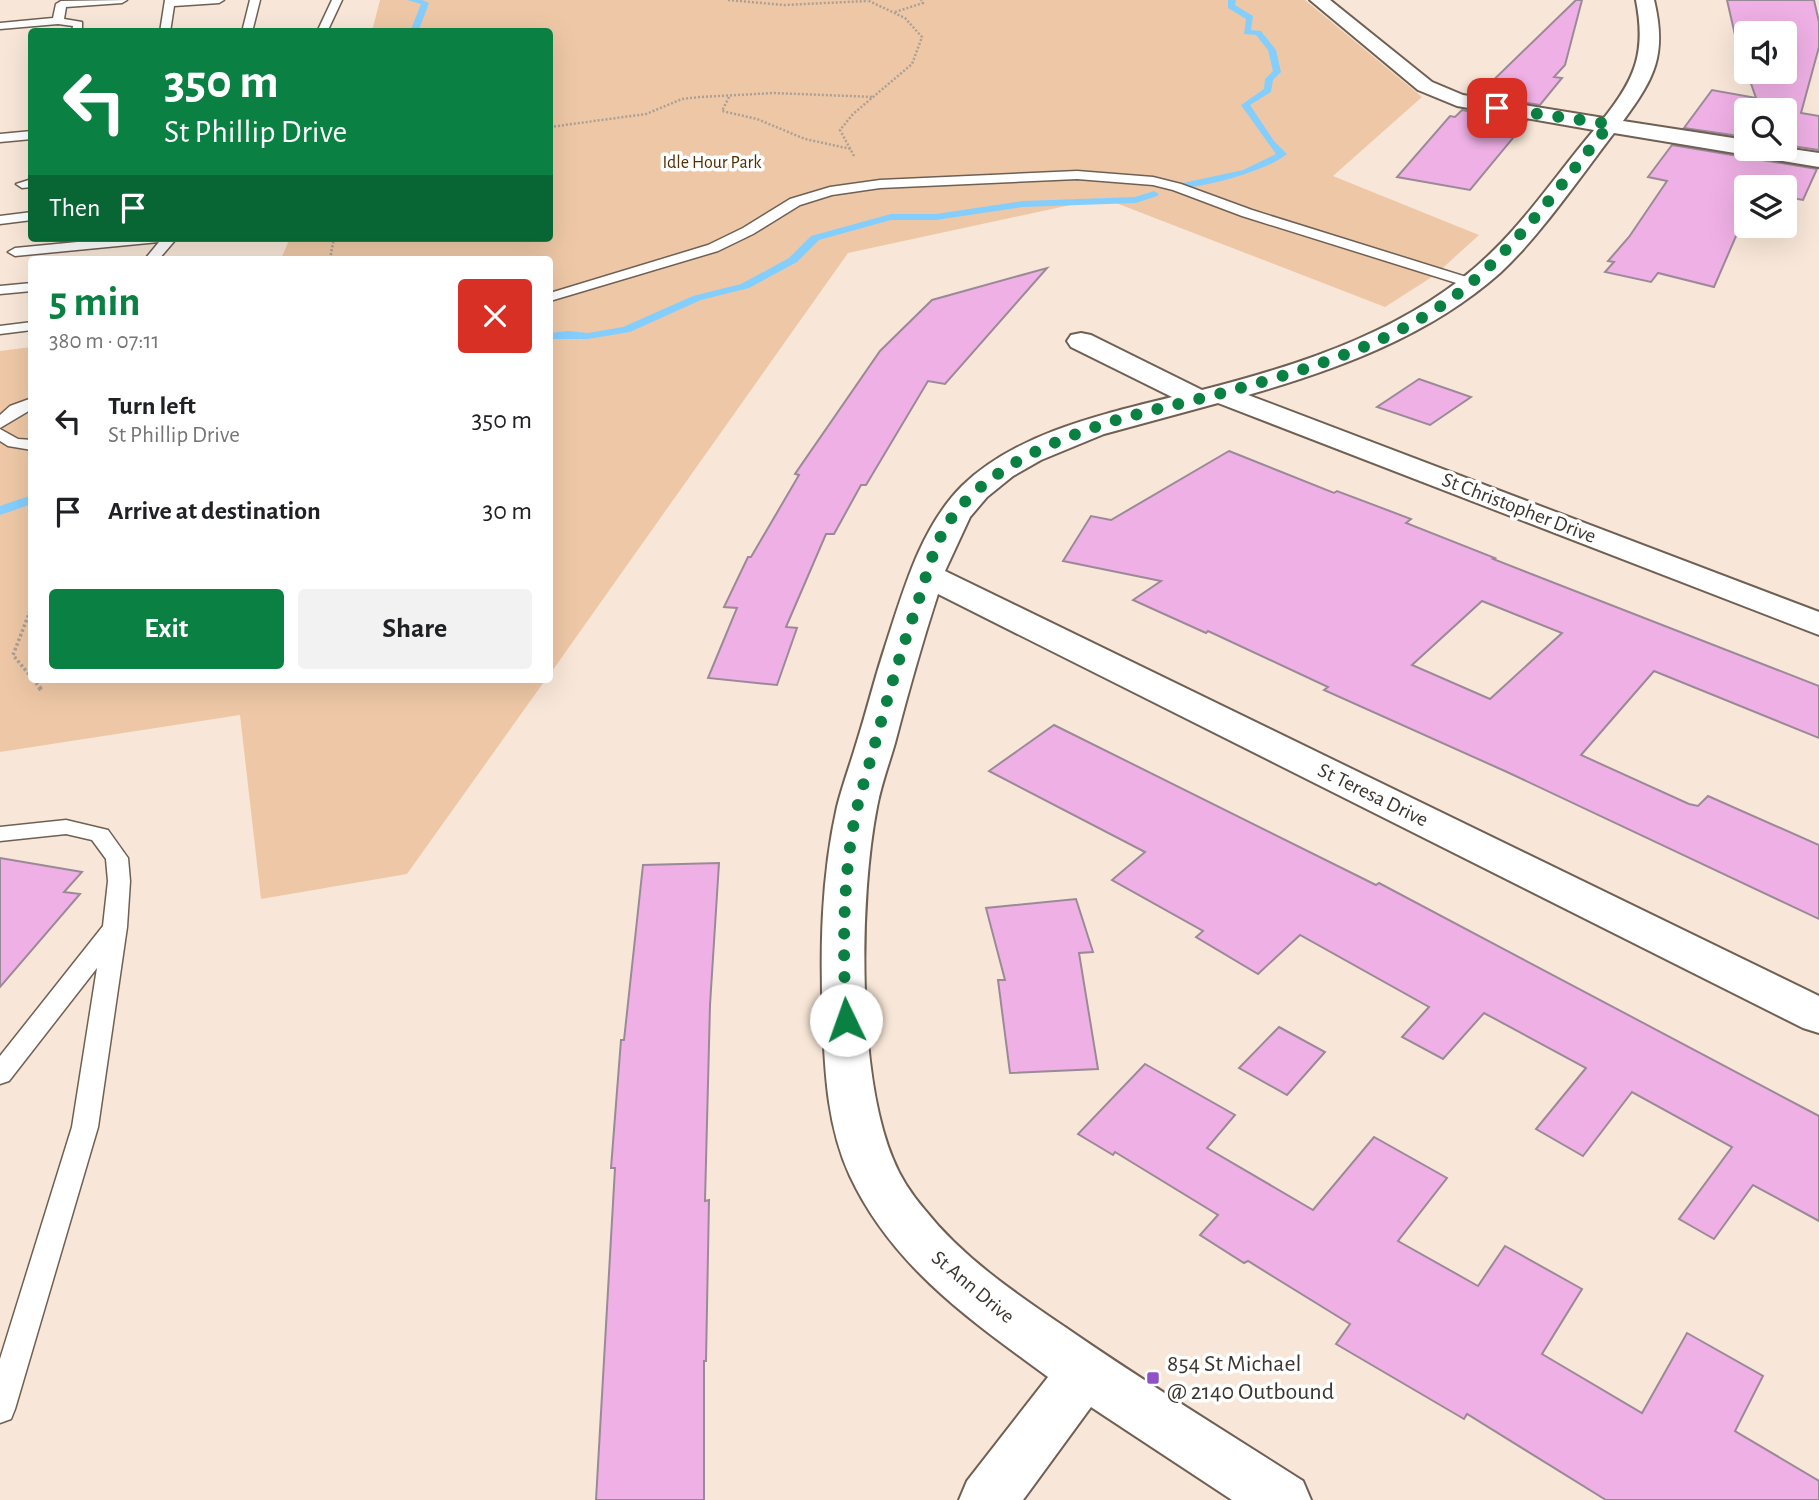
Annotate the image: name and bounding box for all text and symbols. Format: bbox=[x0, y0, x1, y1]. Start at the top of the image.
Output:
map controls bbox=[1734, 21, 1797, 238]
button: sound bbox=[1734, 21, 1797, 84]
icon: left bbox=[49, 56, 140, 147]
text: 350 m bbox=[164, 58, 279, 107]
pin bbox=[1467, 78, 1527, 138]
icon: arrive bbox=[1478, 89, 1516, 127]
button: search bbox=[1734, 98, 1797, 161]
text: St Phillip Drive bbox=[164, 116, 347, 148]
park label: Idle Hour Park bbox=[662, 154, 762, 172]
button: layers bbox=[1734, 175, 1797, 238]
icon: arrive bbox=[114, 189, 152, 227]
text: Then bbox=[49, 195, 100, 221]
button: close bbox=[458, 279, 532, 353]
text: 5 min bbox=[49, 281, 141, 323]
text: 380 m · 07:11 bbox=[49, 330, 159, 353]
text: Turn left bbox=[108, 393, 196, 419]
icon: left bbox=[49, 402, 87, 440]
text: 350 m bbox=[472, 407, 532, 433]
text: St Phillip Drive bbox=[108, 424, 240, 447]
street label: St Christopher Drive bbox=[1439, 469, 1599, 547]
icon: arrive bbox=[49, 493, 87, 531]
text: Arrive at destination bbox=[108, 498, 321, 524]
text: 30 m bbox=[482, 498, 532, 524]
button: Exit bbox=[49, 589, 284, 669]
button: Share bbox=[298, 589, 532, 669]
street label: St Teresa Drive bbox=[1315, 759, 1431, 831]
position arrow bbox=[809, 983, 883, 1057]
street label: St Ann Drive bbox=[928, 1247, 1018, 1327]
place label: 854 St Michael @ 2140 Outbound bbox=[1167, 1352, 1334, 1404]
marker: 854 St Michael @ 2140 Outbound bbox=[1145, 1370, 1161, 1386]

